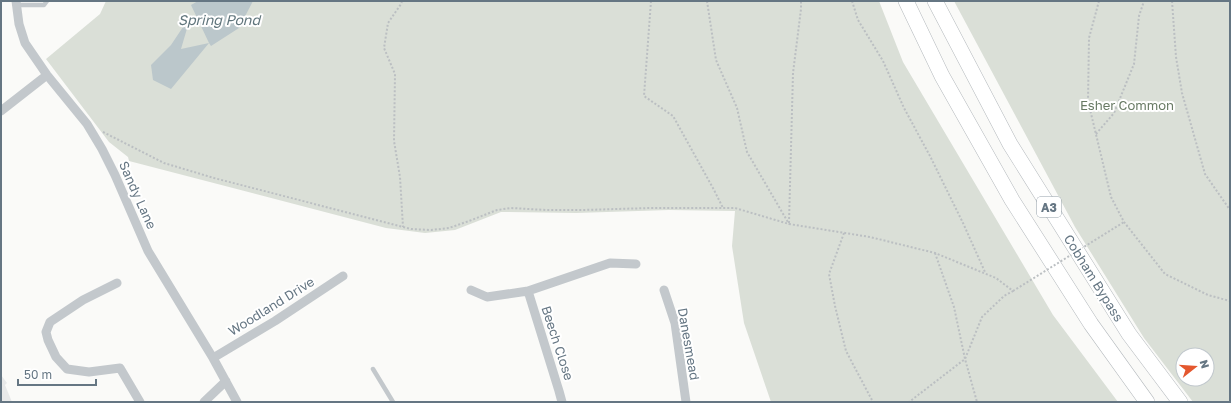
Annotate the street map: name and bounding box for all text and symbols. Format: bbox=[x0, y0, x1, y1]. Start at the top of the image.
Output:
water label: Spring Pond bbox=[178, 11, 261, 28]
park label: Esher Common bbox=[1080, 97, 1174, 113]
street label: Sandy Lane bbox=[116, 159, 160, 231]
road number: A3 bbox=[1037, 197, 1061, 217]
street label: Cobham Bypass bbox=[1061, 231, 1127, 325]
street label: Woodland Drive bbox=[225, 273, 317, 339]
street label: Beech Close bbox=[538, 304, 578, 382]
street label: Danesmead bbox=[675, 307, 703, 381]
north arrow bbox=[1175, 347, 1215, 387]
text: N bbox=[1198, 358, 1212, 370]
scale bar bbox=[18, 361, 96, 387]
text: 50 m bbox=[24, 367, 52, 382]

